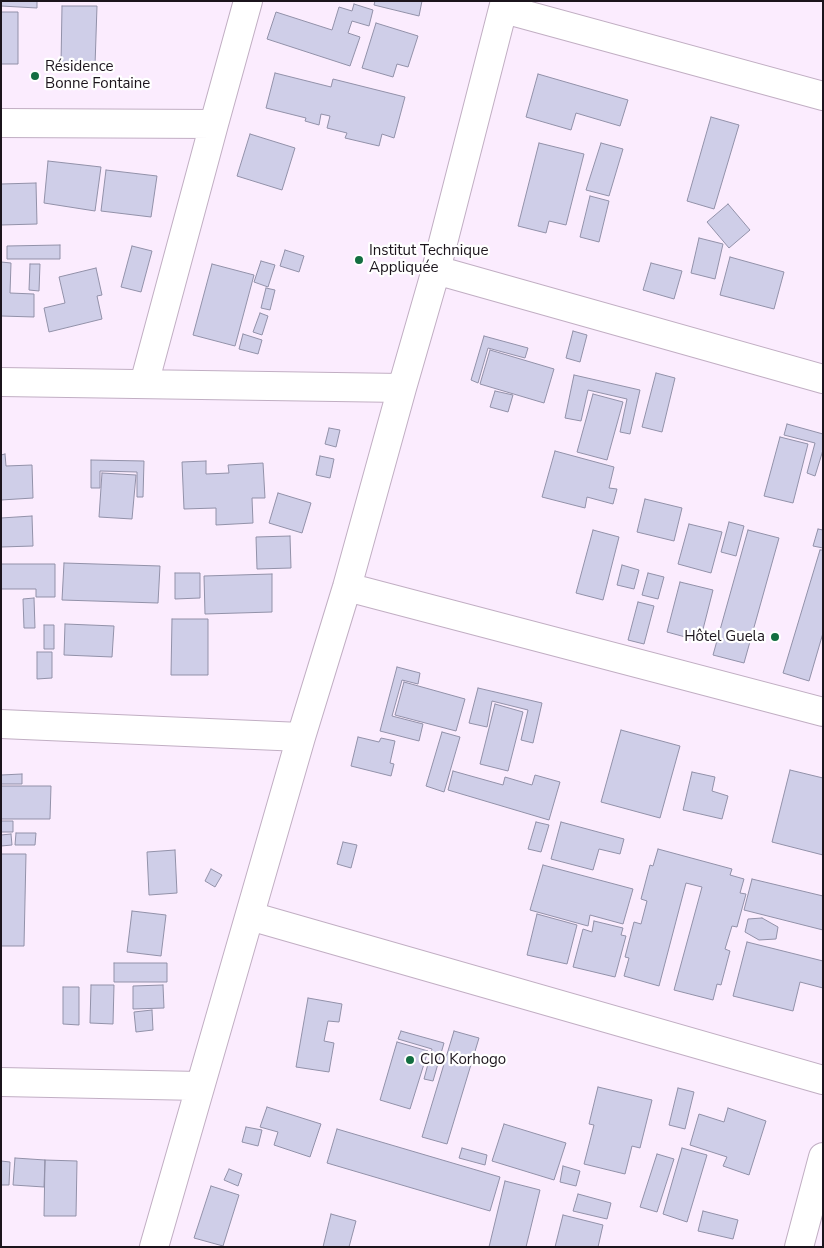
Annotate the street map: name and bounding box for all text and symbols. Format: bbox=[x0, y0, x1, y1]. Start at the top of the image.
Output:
place label: Résidence Bonne Fontaine bbox=[45, 58, 150, 93]
marker: Résidence Bonne Fontaine bbox=[29, 70, 41, 82]
place label: Institut Technique Appliquée bbox=[369, 242, 488, 277]
marker: Institut Technique Appliquée bbox=[353, 254, 365, 266]
place label: Hôtel Guela bbox=[684, 628, 765, 646]
marker: Hôtel Guela bbox=[769, 631, 781, 643]
place label: CIO Korhogo bbox=[420, 1051, 506, 1069]
marker: CIO Korhogo bbox=[404, 1054, 416, 1066]

